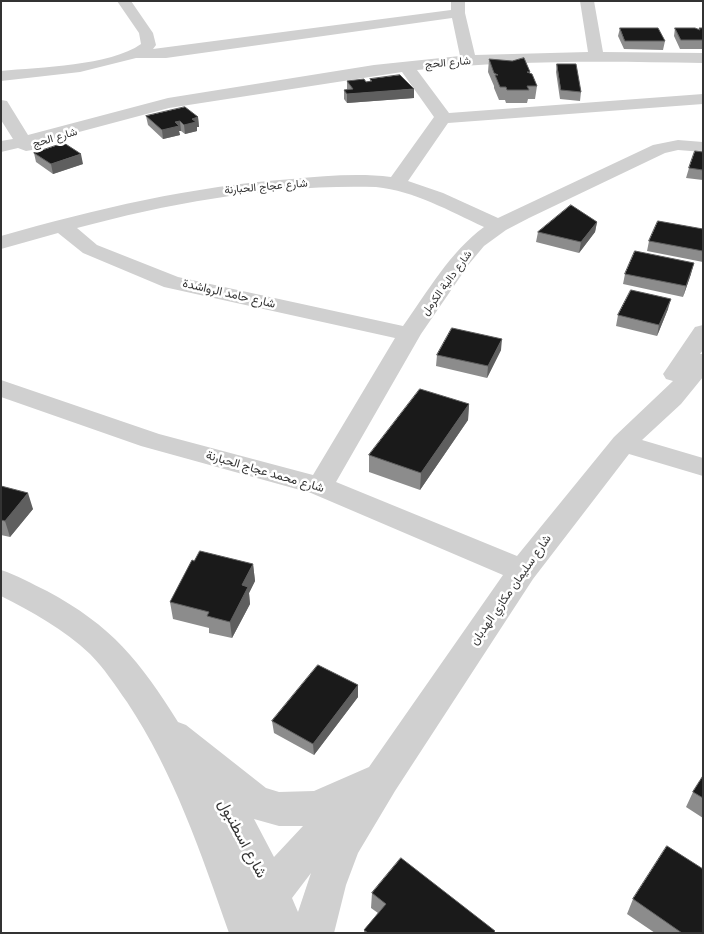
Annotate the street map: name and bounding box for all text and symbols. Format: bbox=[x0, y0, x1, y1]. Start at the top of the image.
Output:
street label: شارع الحج bbox=[425, 54, 471, 72]
street label: شارع الحج bbox=[31, 125, 79, 151]
street label: شارع عجاج الحبارنة bbox=[224, 177, 308, 197]
street label: شارع دالية الكرمل bbox=[419, 248, 475, 318]
street label: شارع حامد الرواشدة bbox=[181, 276, 277, 312]
street label: شارع محمد عجاج الحبارنة bbox=[204, 448, 326, 496]
street label: شارع سليمان مكازي الهدبان bbox=[467, 532, 555, 648]
street label: شارع اسطنبول bbox=[214, 797, 270, 881]

